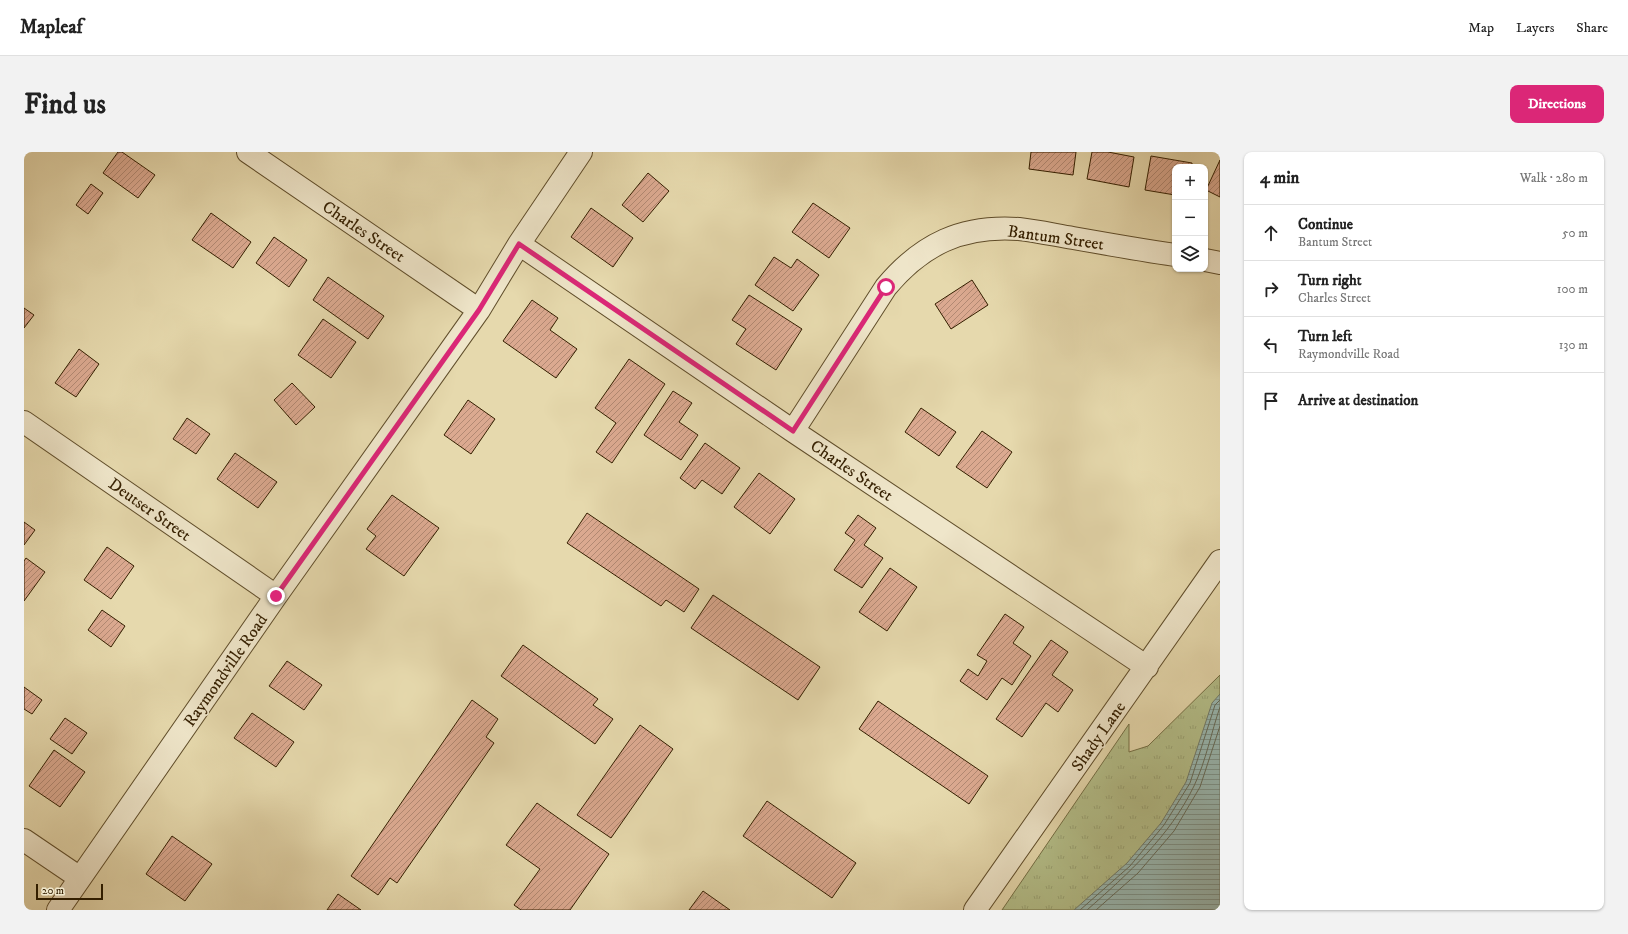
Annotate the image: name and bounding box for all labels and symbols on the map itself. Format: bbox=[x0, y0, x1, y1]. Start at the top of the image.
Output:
street label: Charles Street bbox=[318, 196, 410, 268]
street label: Bantum Street bbox=[1006, 220, 1106, 256]
route start bbox=[877, 278, 895, 296]
street label: Charles Street bbox=[806, 435, 898, 507]
street label: Deutser Street bbox=[104, 473, 196, 547]
route end bbox=[267, 587, 285, 605]
street label: Raymondville Road bbox=[179, 610, 273, 731]
street label: Shady Lane bbox=[1067, 697, 1131, 776]
scale bar bbox=[36, 882, 103, 901]

